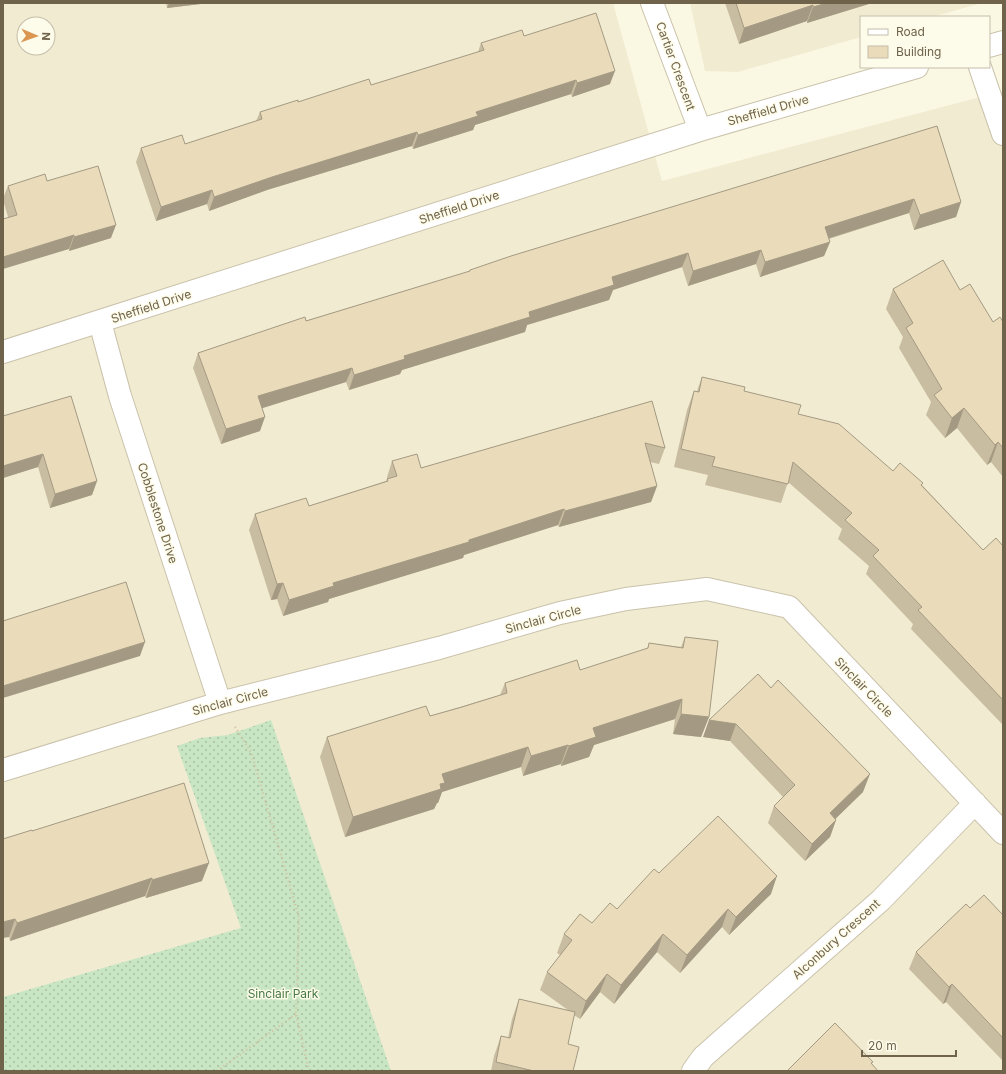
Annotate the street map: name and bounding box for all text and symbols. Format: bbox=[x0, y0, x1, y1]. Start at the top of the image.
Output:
north arrow bbox=[16, 16, 56, 56]
legend bbox=[860, 16, 990, 68]
street label: Cartier Crescent bbox=[653, 20, 699, 112]
text: Road bbox=[896, 24, 925, 39]
text: N bbox=[39, 32, 53, 41]
text: Building bbox=[896, 44, 941, 59]
street label: Sheffield Drive bbox=[726, 91, 810, 129]
street label: Sheffield Drive bbox=[417, 187, 501, 227]
street label: Sheffield Drive bbox=[109, 286, 193, 326]
street label: Cobblestone Drive bbox=[135, 461, 181, 565]
street label: Sinclair Circle bbox=[504, 602, 582, 636]
street label: Sinclair Circle bbox=[832, 654, 896, 720]
street label: Sinclair Circle bbox=[191, 684, 269, 718]
street label: Alconbury Crescent bbox=[789, 896, 883, 982]
park label: Sinclair Park bbox=[248, 986, 319, 1001]
scale bar bbox=[862, 1032, 956, 1058]
text: 20 m bbox=[868, 1038, 897, 1053]

